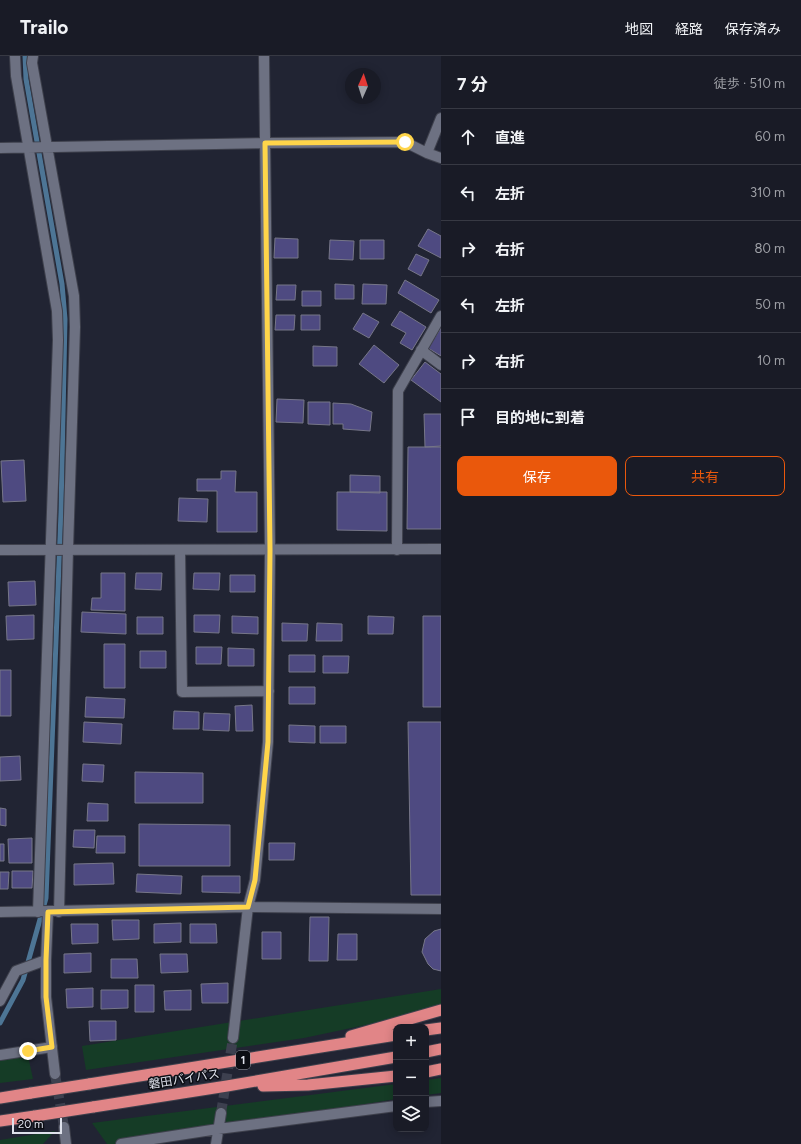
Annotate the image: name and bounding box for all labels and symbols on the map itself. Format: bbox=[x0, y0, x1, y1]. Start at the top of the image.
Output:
north arrow bbox=[345, 68, 381, 104]
route start bbox=[396, 133, 414, 151]
route end bbox=[19, 1042, 37, 1060]
road number: 1 bbox=[236, 1051, 250, 1069]
street label: 磐田バイパス bbox=[147, 1066, 221, 1092]
scale bar bbox=[12, 1116, 62, 1135]

